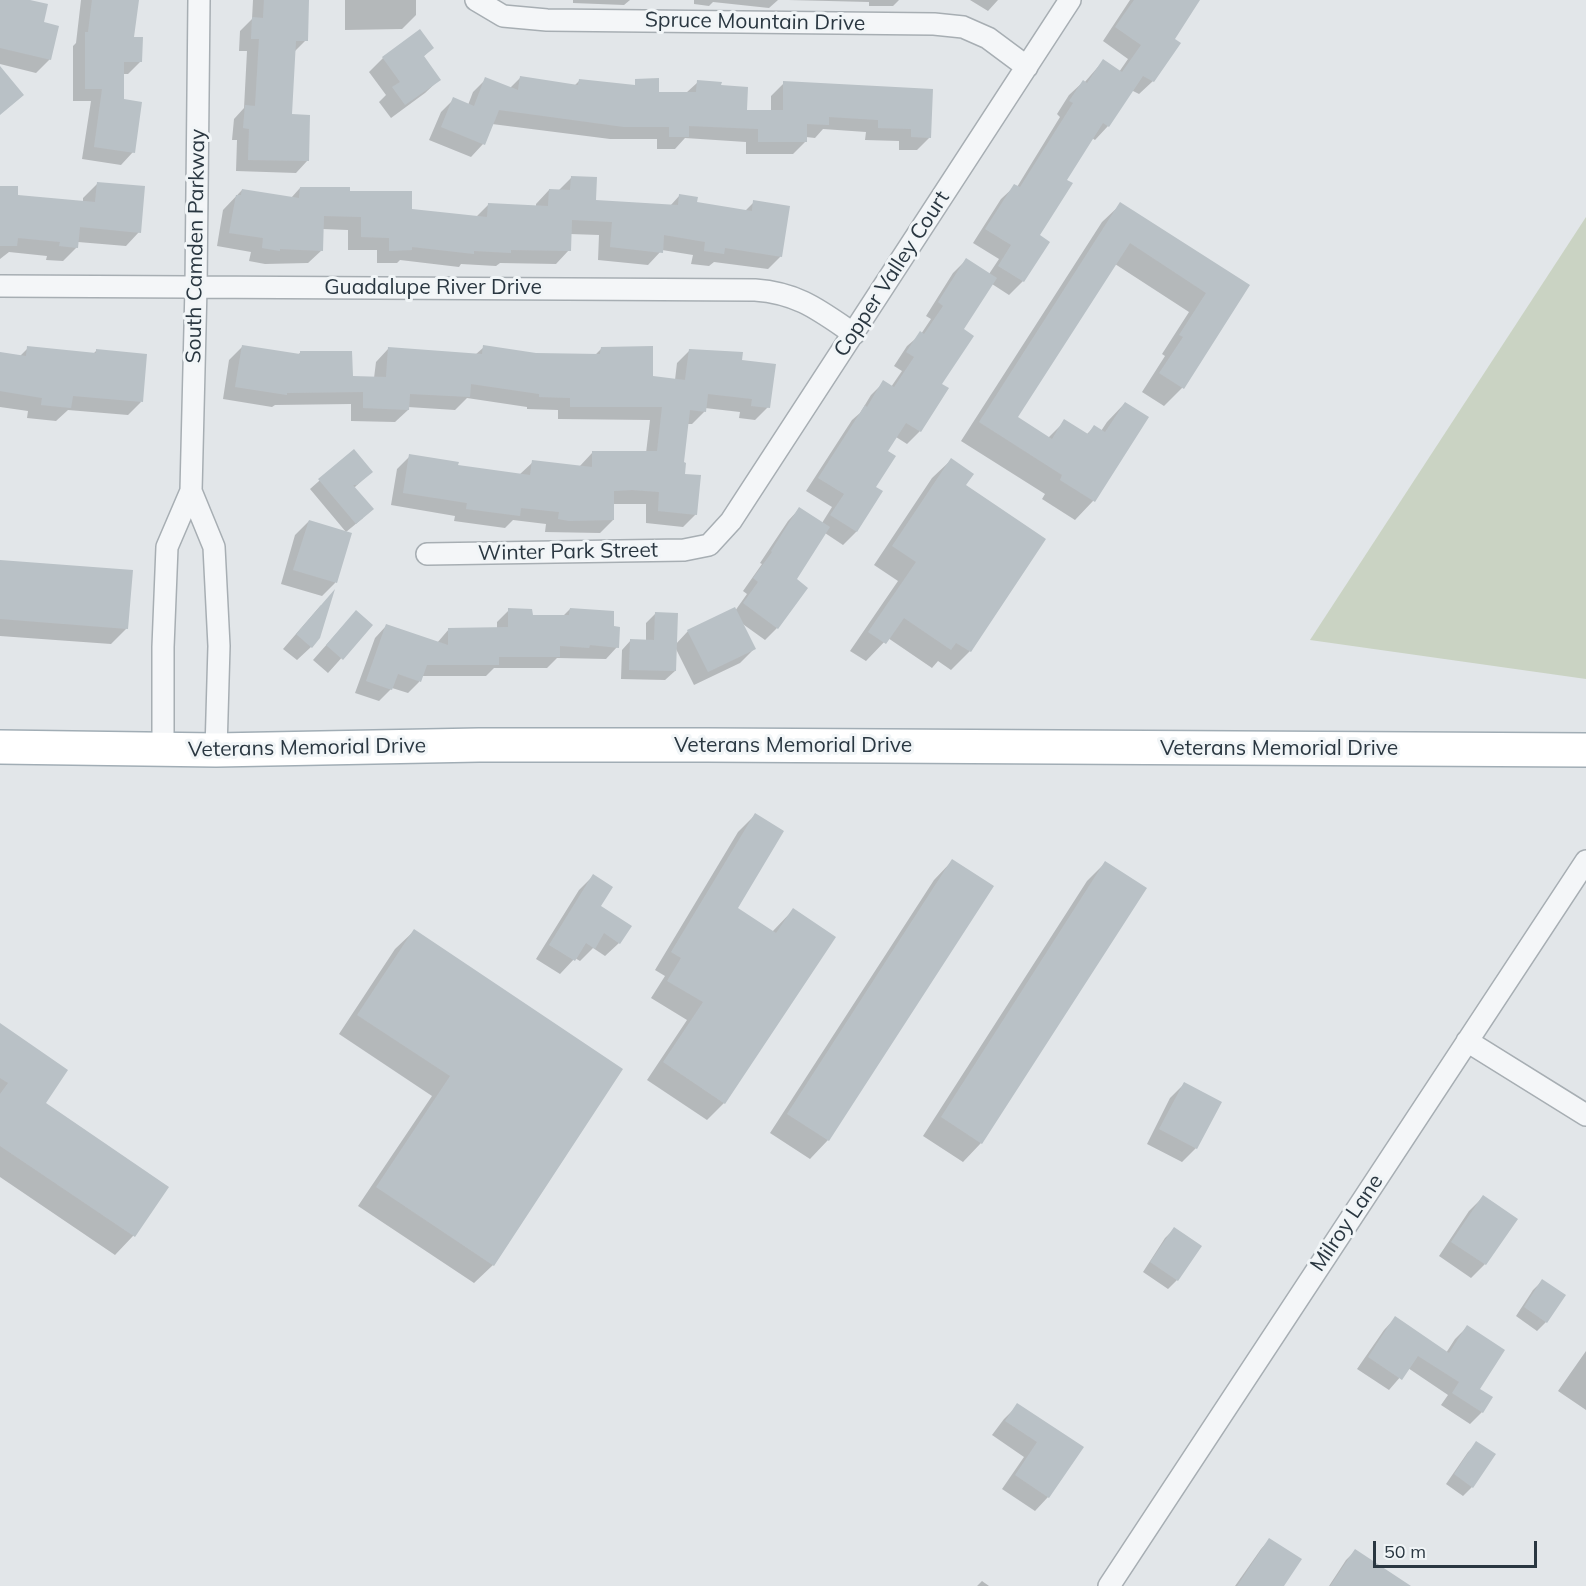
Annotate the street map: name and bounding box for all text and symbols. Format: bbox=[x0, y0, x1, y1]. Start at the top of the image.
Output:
street label: Spruce Mountain Drive bbox=[645, 7, 865, 37]
street label: South Camden Parkway bbox=[181, 128, 211, 364]
street label: Copper Valley Court bbox=[829, 186, 955, 362]
street label: Guadalupe River Drive bbox=[324, 275, 542, 301]
street label: Winter Park Street bbox=[478, 538, 658, 566]
street label: Veterans Memorial Drive bbox=[188, 733, 426, 763]
street label: Veterans Memorial Drive bbox=[674, 733, 912, 759]
street label: Veterans Memorial Drive bbox=[1160, 736, 1398, 762]
street label: Milroy Lane bbox=[1305, 1170, 1389, 1276]
scale bar bbox=[1376, 1529, 1540, 1567]
text: 50 m bbox=[1384, 1540, 1426, 1563]

